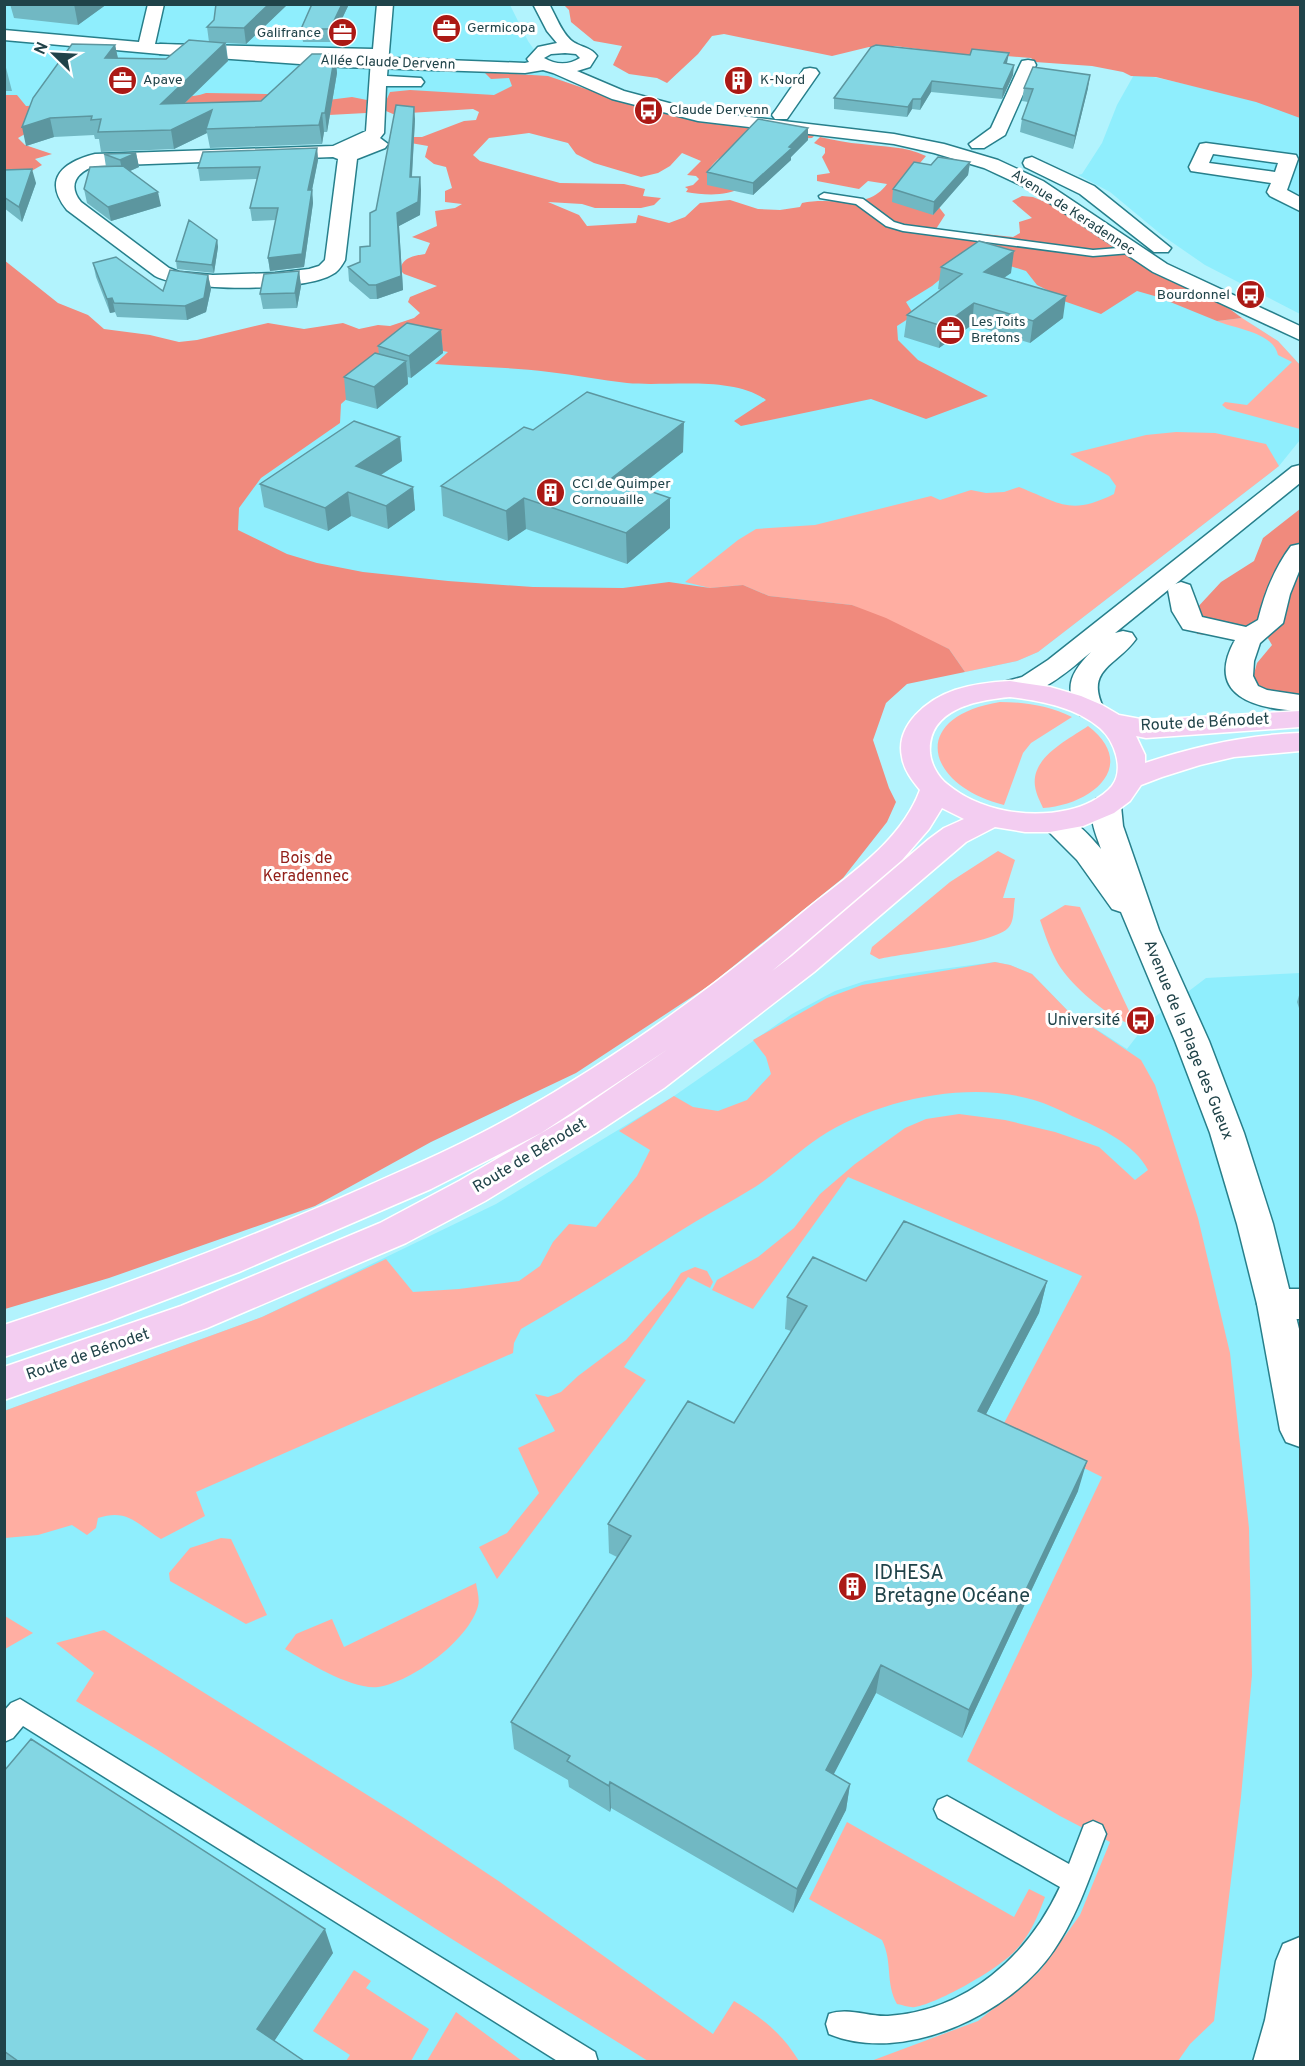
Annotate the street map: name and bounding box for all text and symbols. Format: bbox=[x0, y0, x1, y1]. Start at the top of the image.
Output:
office icon: Germicopa bbox=[430, 12, 462, 44]
office icon: Galifrance bbox=[326, 17, 358, 49]
place label: Germicopa bbox=[467, 20, 535, 37]
north arrow bbox=[24, 24, 84, 84]
place label: Galifrance bbox=[257, 25, 321, 42]
text: N bbox=[31, 39, 54, 58]
street label: Allée Claude Dervenn bbox=[320, 52, 456, 74]
office icon: Apave bbox=[106, 64, 138, 96]
building icon: K-Nord bbox=[723, 64, 755, 96]
place label: Apave bbox=[143, 72, 183, 89]
place label: K-Nord bbox=[760, 72, 805, 89]
bus stop icon: Claude Dervenn bbox=[632, 94, 664, 126]
place label: Claude Dervenn bbox=[669, 102, 769, 119]
street label: Avenue de Keradennec bbox=[1008, 166, 1138, 260]
bus stop icon: Bourdonnel bbox=[1235, 279, 1267, 311]
place label: Bourdonnel bbox=[1157, 287, 1230, 304]
office icon: Les Toits Bretons bbox=[934, 314, 966, 346]
place label: Les Toits Bretons bbox=[971, 314, 1026, 347]
building icon: CCI de Quimper Cornouaille bbox=[535, 476, 567, 508]
place label: CCI de Quimper Cornouaille bbox=[572, 476, 671, 509]
street label: Route de Bénodet bbox=[1140, 710, 1270, 736]
park label: Bois de Keradennec bbox=[263, 849, 349, 887]
street label: Avenue de la Plage des Gueux bbox=[1139, 937, 1237, 1143]
bus stop icon: Université bbox=[1125, 1005, 1157, 1037]
place label: Université bbox=[1047, 1011, 1120, 1031]
street label: Route de Bénodet bbox=[470, 1114, 590, 1198]
street label: Route de Bénodet bbox=[24, 1325, 152, 1385]
place label: IDHESA Bretagne Océane bbox=[874, 1561, 1030, 1610]
building icon: IDHESA Bretagne Océane bbox=[837, 1570, 869, 1602]

